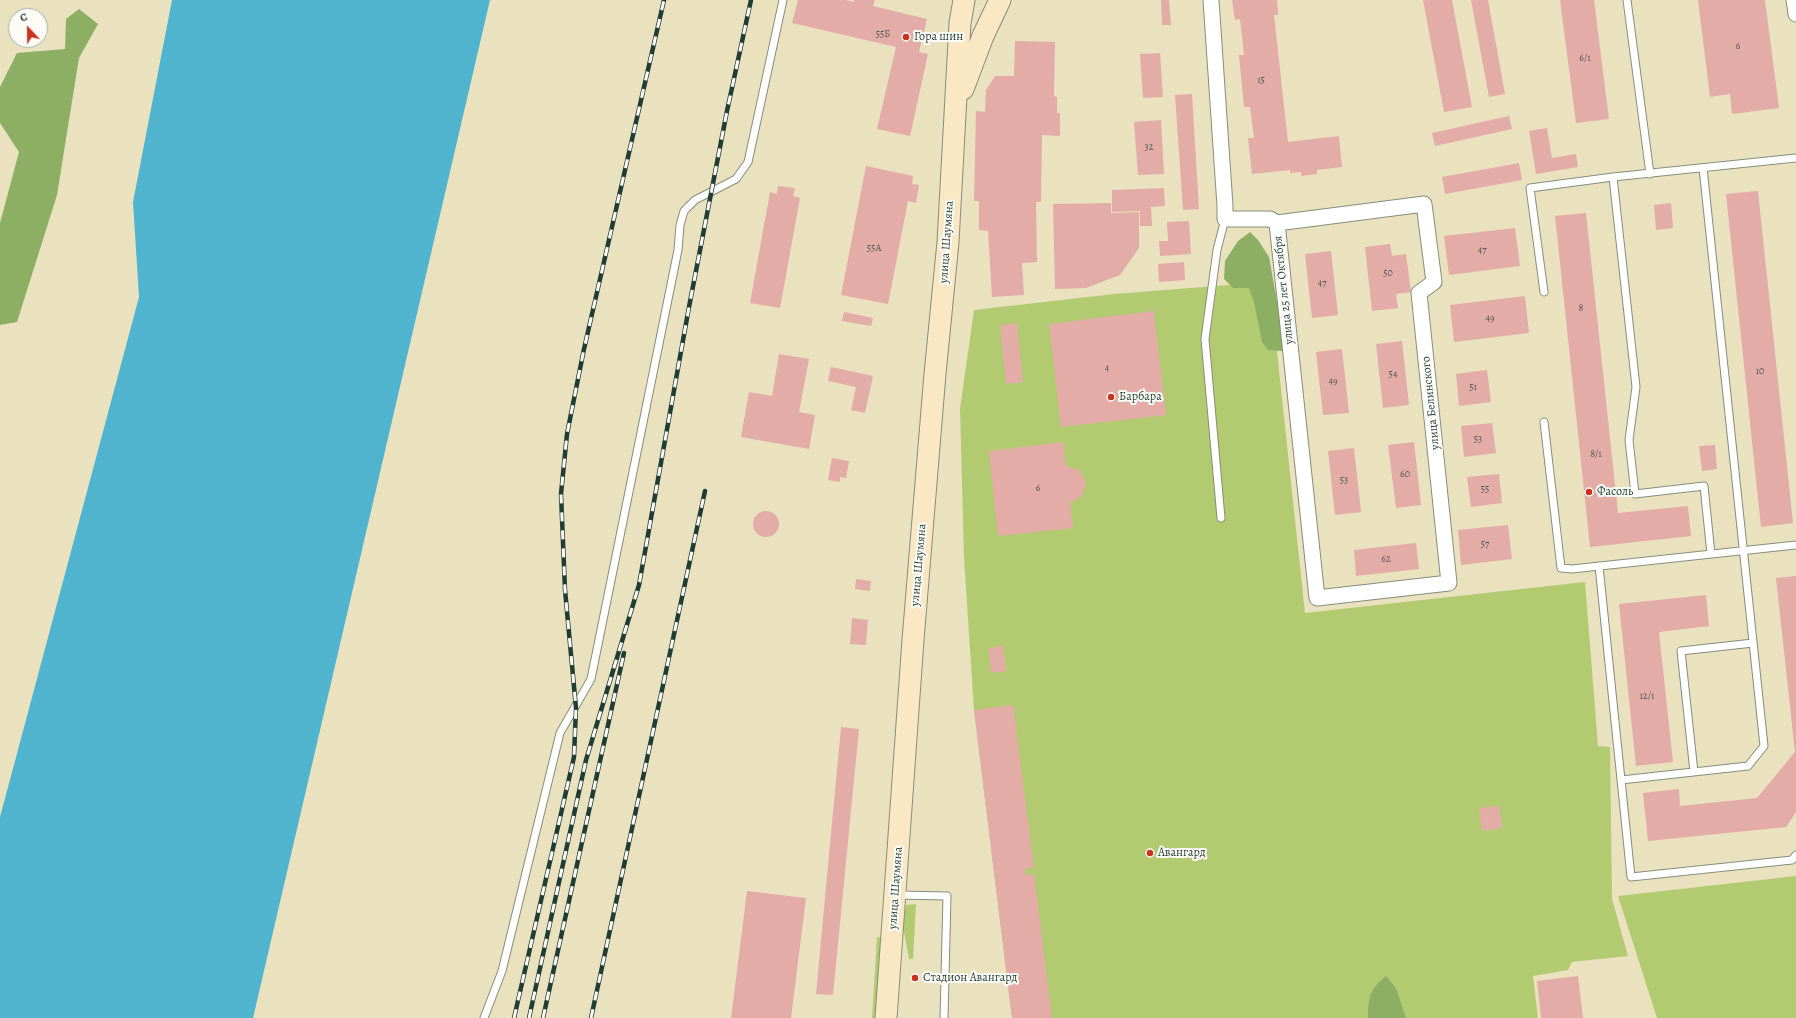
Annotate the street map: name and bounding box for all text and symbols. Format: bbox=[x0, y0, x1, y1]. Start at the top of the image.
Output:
north arrow bbox=[8, 8, 48, 48]
text: С bbox=[18, 9, 30, 26]
house number: 55Б bbox=[876, 29, 890, 41]
place label: Гора шин bbox=[914, 30, 963, 44]
marker: Гора шин bbox=[901, 32, 911, 42]
house number: 6 bbox=[1736, 41, 1740, 53]
house number: 6/1 bbox=[1579, 53, 1591, 65]
house number: 15 bbox=[1257, 75, 1265, 87]
house number: 32 bbox=[1145, 142, 1153, 154]
street label: улица Шаумяна bbox=[937, 200, 957, 284]
street label: улица 25 лет Октября bbox=[1271, 235, 1297, 345]
house number: 55А bbox=[867, 243, 881, 255]
house number: 47 bbox=[1478, 245, 1486, 257]
house number: 50 bbox=[1383, 268, 1393, 280]
house number: 47 bbox=[1318, 278, 1326, 290]
house number: 8 bbox=[1579, 303, 1583, 315]
house number: 49 bbox=[1485, 313, 1495, 325]
street label: улица Белинского bbox=[1419, 356, 1443, 450]
house number: 4 bbox=[1105, 363, 1109, 375]
house number: 10 bbox=[1756, 366, 1764, 378]
house number: 54 bbox=[1389, 369, 1397, 381]
house number: 49 bbox=[1328, 376, 1338, 388]
house number: 51 bbox=[1469, 382, 1477, 394]
place label: Барбара bbox=[1119, 390, 1162, 404]
marker: Барбара bbox=[1106, 392, 1116, 402]
house number: 53 bbox=[1474, 434, 1482, 446]
house number: 8/1 bbox=[1590, 449, 1602, 461]
house number: 60 bbox=[1400, 469, 1410, 481]
house number: 53 bbox=[1340, 475, 1348, 487]
house number: 6 bbox=[1036, 483, 1040, 495]
house number: 55 bbox=[1481, 484, 1489, 496]
place label: Фасоль bbox=[1597, 485, 1633, 499]
marker: Фасоль bbox=[1584, 487, 1594, 497]
street label: улица Шаумяна bbox=[908, 523, 930, 607]
house number: 57 bbox=[1481, 539, 1489, 551]
house number: 62 bbox=[1381, 554, 1391, 566]
house number: 12/1 bbox=[1640, 691, 1654, 703]
street label: улица Шаумяна bbox=[886, 846, 906, 930]
place label: Авангард bbox=[1158, 846, 1206, 860]
marker: Авангард bbox=[1145, 848, 1155, 858]
place label: Стадион Авангард bbox=[923, 971, 1017, 985]
marker: Стадион Авангард bbox=[910, 973, 920, 983]

